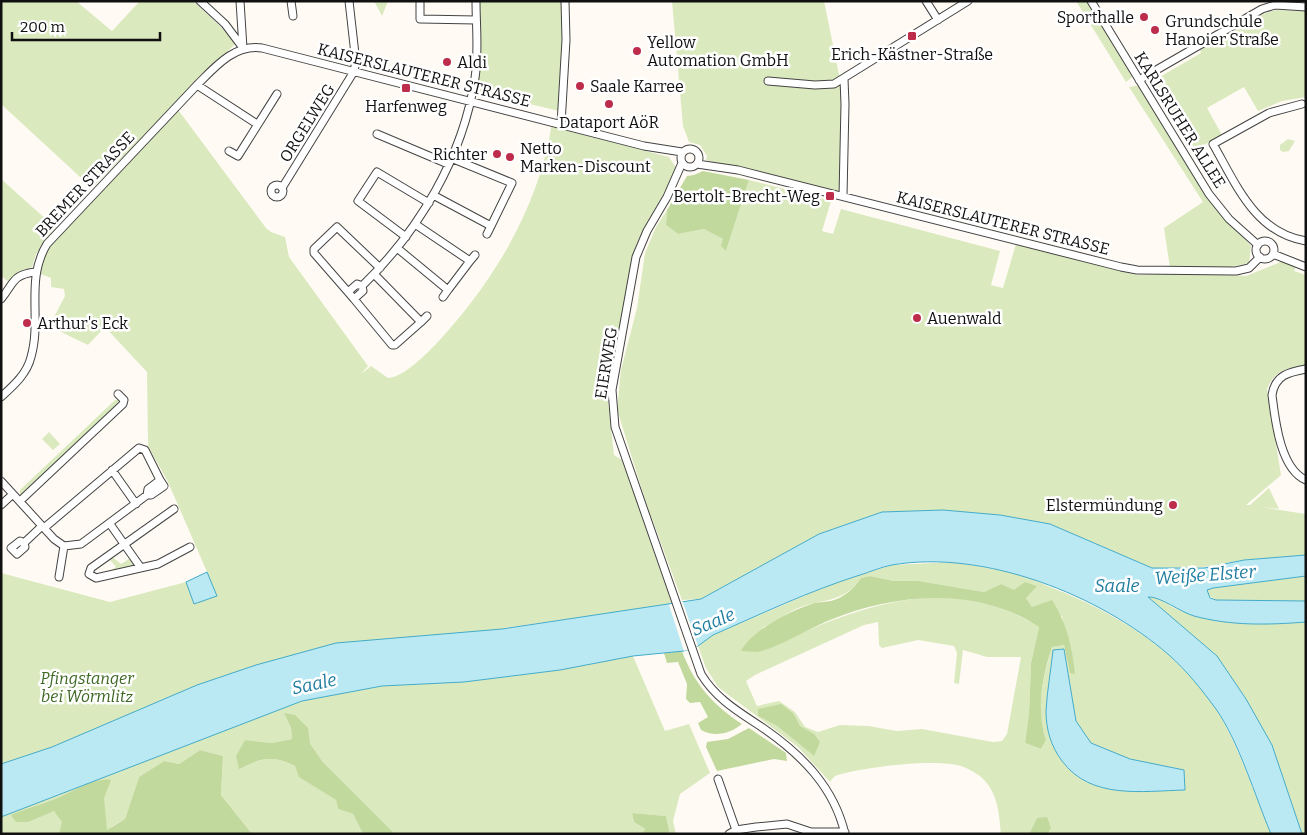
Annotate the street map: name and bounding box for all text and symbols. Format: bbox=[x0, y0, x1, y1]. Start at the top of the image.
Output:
place label: Sporthalle bbox=[1057, 8, 1134, 27]
scale bar bbox=[12, 10, 160, 42]
marker: Sporthalle bbox=[1138, 11, 1150, 23]
place label: Grundschule Hanoier Straße bbox=[1165, 12, 1279, 49]
text: 200 m bbox=[20, 18, 65, 36]
marker: Grundschule Hanoier Straße bbox=[1149, 24, 1161, 36]
marker: Erich-Kästner-Straße bbox=[906, 30, 918, 42]
place label: Yellow Automation GmbH bbox=[647, 33, 789, 70]
street label: KAISERSLAUTERER STRASSE bbox=[316, 39, 532, 111]
marker: Yellow Automation GmbH bbox=[631, 45, 643, 57]
place label: Erich-Kästner-Straße bbox=[831, 45, 993, 64]
street label: KARLSRUHER ALLEE bbox=[1130, 48, 1230, 192]
place label: Aldi bbox=[457, 53, 487, 72]
marker: Aldi bbox=[441, 56, 453, 68]
place label: Saale Karree bbox=[590, 77, 684, 96]
street label: ORGELWEG bbox=[275, 80, 339, 166]
marker: Saale Karree bbox=[574, 80, 586, 92]
marker: Harfenweg bbox=[400, 82, 412, 94]
place label: Harfenweg bbox=[365, 97, 447, 116]
marker: Dataport AöR bbox=[603, 98, 615, 110]
place label: Dataport AöR bbox=[559, 113, 659, 132]
street label: BREMER STRASSE bbox=[32, 128, 138, 240]
place label: Netto Marken-Discount bbox=[520, 139, 651, 176]
place label: Richter bbox=[433, 145, 487, 164]
marker: Richter bbox=[491, 148, 503, 160]
marker: Netto Marken-Discount bbox=[504, 151, 516, 163]
place label: Bertolt-Brecht-Weg bbox=[673, 187, 820, 206]
street label: KAISERSLAUTERER STRASSE bbox=[895, 187, 1111, 259]
marker: Bertolt-Brecht-Weg bbox=[824, 190, 836, 202]
place label: Auenwald bbox=[927, 309, 1002, 328]
marker: Auenwald bbox=[911, 312, 923, 324]
place label: Arthur's Eck bbox=[37, 314, 128, 333]
marker: Arthur's Eck bbox=[21, 317, 33, 329]
street label: EIERWEG bbox=[591, 326, 621, 400]
place label: Elstermündung bbox=[1046, 496, 1163, 515]
marker: Elstermündung bbox=[1167, 499, 1179, 511]
water label: Weiße Elster bbox=[1154, 560, 1257, 590]
water label: Saale bbox=[1094, 575, 1140, 597]
water label: Saale bbox=[688, 603, 738, 641]
park label: Pfingstanger bei Wörmlitz bbox=[40, 669, 135, 706]
water label: Saale bbox=[290, 669, 338, 699]

